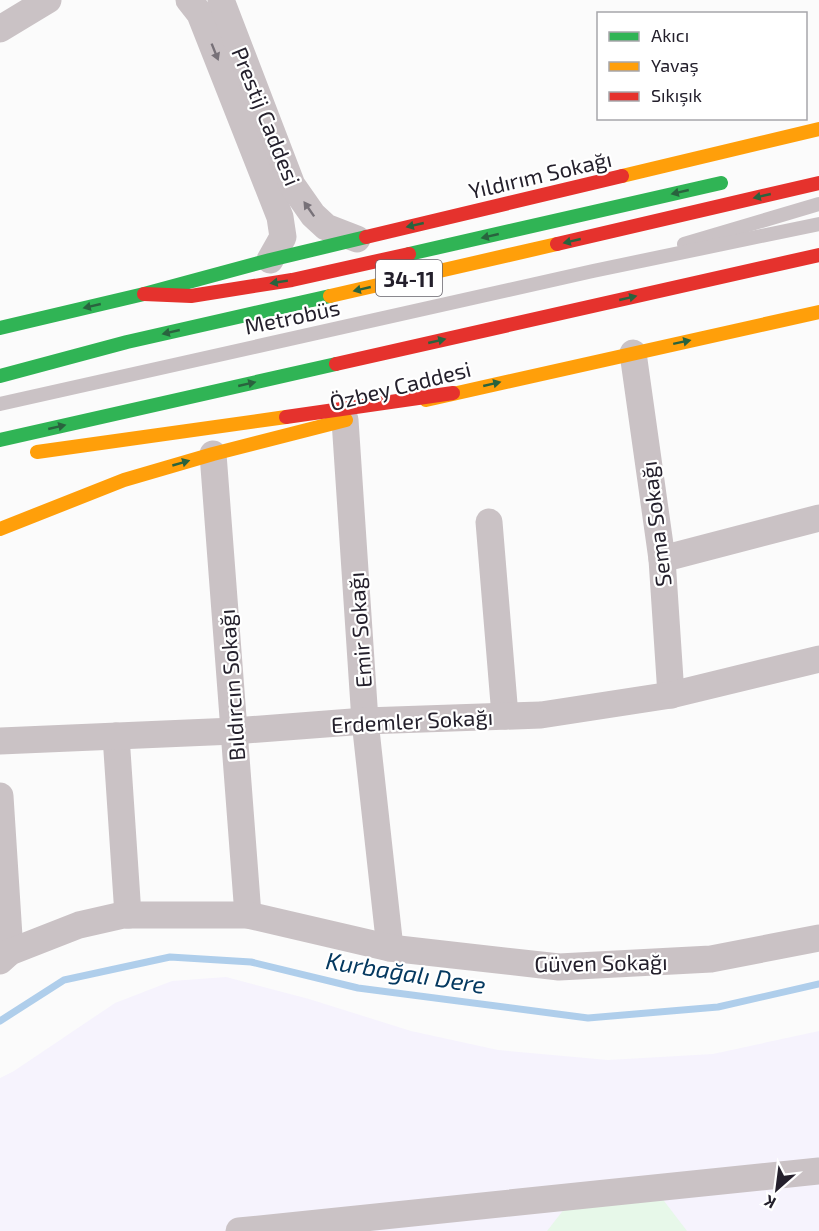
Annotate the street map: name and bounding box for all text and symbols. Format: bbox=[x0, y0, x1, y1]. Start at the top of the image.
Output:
legend bbox=[597, 12, 807, 120]
text: Akıcı bbox=[651, 24, 689, 46]
street label: Prestij Caddesi bbox=[226, 43, 307, 189]
one-way arrow bbox=[210, 44, 220, 62]
text: Yavaş bbox=[651, 54, 699, 77]
text: Sıkışık bbox=[651, 84, 702, 107]
street label: Yıldırım Sokağı bbox=[466, 145, 614, 203]
one-way arrow bbox=[671, 188, 689, 198]
one-way arrow bbox=[753, 192, 771, 202]
one-way arrow bbox=[303, 201, 315, 217]
one-way arrow bbox=[406, 221, 424, 231]
one-way arrow bbox=[480, 232, 499, 241]
one-way arrow bbox=[563, 237, 582, 247]
road number: 34-11 bbox=[376, 260, 442, 296]
one-way arrow bbox=[270, 278, 289, 287]
one-way arrow bbox=[352, 285, 371, 294]
street label: Metrobüs bbox=[242, 293, 342, 339]
one-way arrow bbox=[618, 293, 637, 302]
one-way arrow bbox=[82, 302, 101, 312]
one-way arrow bbox=[162, 327, 181, 337]
one-way arrow bbox=[428, 336, 447, 345]
one-way arrow bbox=[673, 337, 692, 346]
street label: Özbey Caddesi bbox=[327, 355, 473, 415]
one-way arrow bbox=[238, 379, 257, 388]
one-way arrow bbox=[482, 379, 501, 389]
one-way arrow bbox=[48, 422, 66, 432]
one-way arrow bbox=[172, 458, 190, 468]
street label: Sema Sokağı bbox=[634, 460, 676, 588]
street label: Emir Sokağı bbox=[342, 571, 376, 689]
street label: Bıldırcın Sokağı bbox=[213, 608, 249, 762]
street label: Erdemler Sokağı bbox=[330, 703, 494, 737]
water label: Kurbağalı Dere bbox=[324, 945, 488, 999]
street label: Güven Sokağı bbox=[534, 948, 668, 976]
north arrow bbox=[747, 1159, 807, 1219]
text: K bbox=[760, 1192, 779, 1213]

